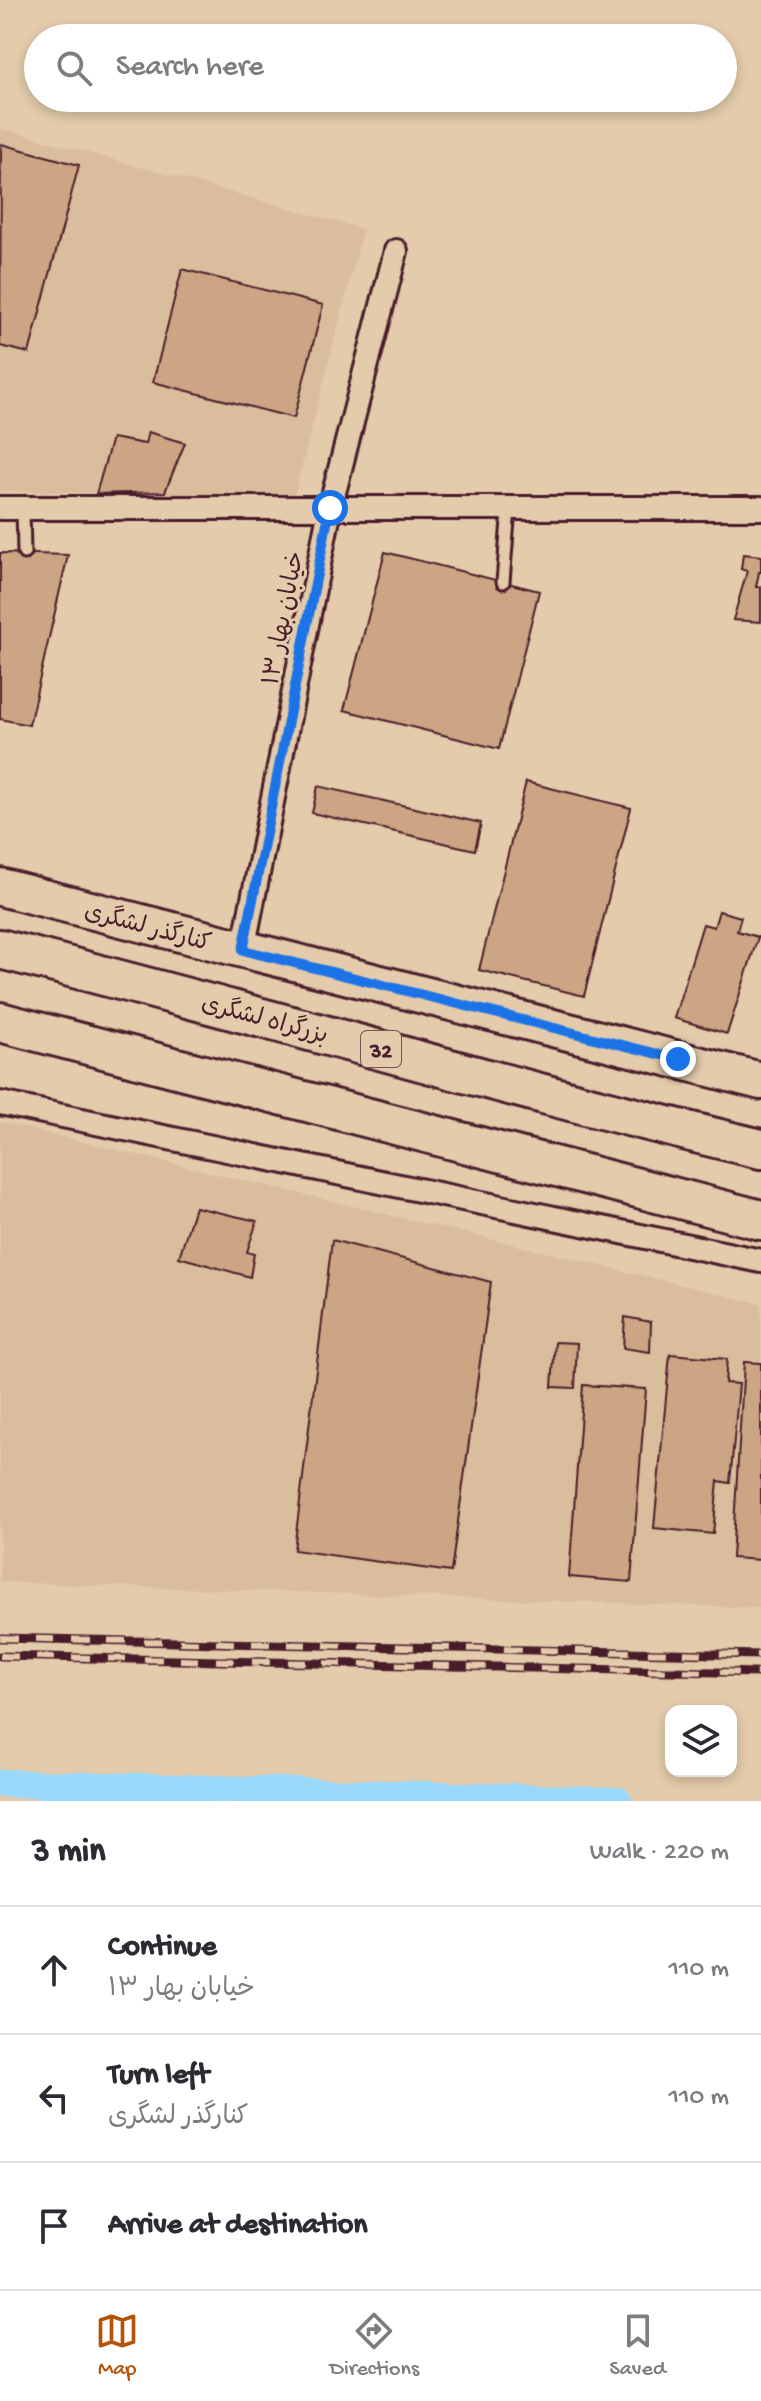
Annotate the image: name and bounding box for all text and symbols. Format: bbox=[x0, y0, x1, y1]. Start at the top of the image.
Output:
search box bbox=[24, 24, 737, 112]
icon: search bbox=[52, 46, 96, 90]
text: Search here bbox=[116, 51, 264, 86]
route start bbox=[312, 490, 348, 526]
street label: خیابان بهار ۱۳ bbox=[258, 549, 313, 688]
street label: کنارگذر لشگری bbox=[81, 896, 214, 960]
street label: بزرگراه لشگری bbox=[198, 988, 331, 1052]
road number: 32 bbox=[361, 1031, 401, 1067]
route end bbox=[660, 1041, 696, 1077]
map controls bbox=[665, 1705, 737, 1777]
button: layers bbox=[665, 1705, 737, 1777]
text: 3 min bbox=[32, 1833, 105, 1873]
text: Walk · 220 m bbox=[590, 1838, 729, 1869]
text: Continue bbox=[108, 1931, 217, 1966]
icon: ahead bbox=[32, 1948, 76, 1992]
text: 110 m bbox=[669, 1955, 729, 1986]
text: خیابان بهار ۱۳ bbox=[108, 1975, 255, 2006]
text: Turn left bbox=[108, 2059, 209, 2094]
icon: left bbox=[32, 2076, 76, 2120]
text: 110 m bbox=[669, 2083, 729, 2114]
text: کنارگذر لشگری bbox=[108, 2103, 249, 2134]
icon: arrive bbox=[32, 2204, 76, 2248]
text: Arrive at destination bbox=[108, 2209, 368, 2244]
tab: Map bbox=[95, 2309, 139, 2383]
tab: Directions bbox=[330, 2309, 419, 2383]
tab: Saved bbox=[609, 2309, 666, 2383]

